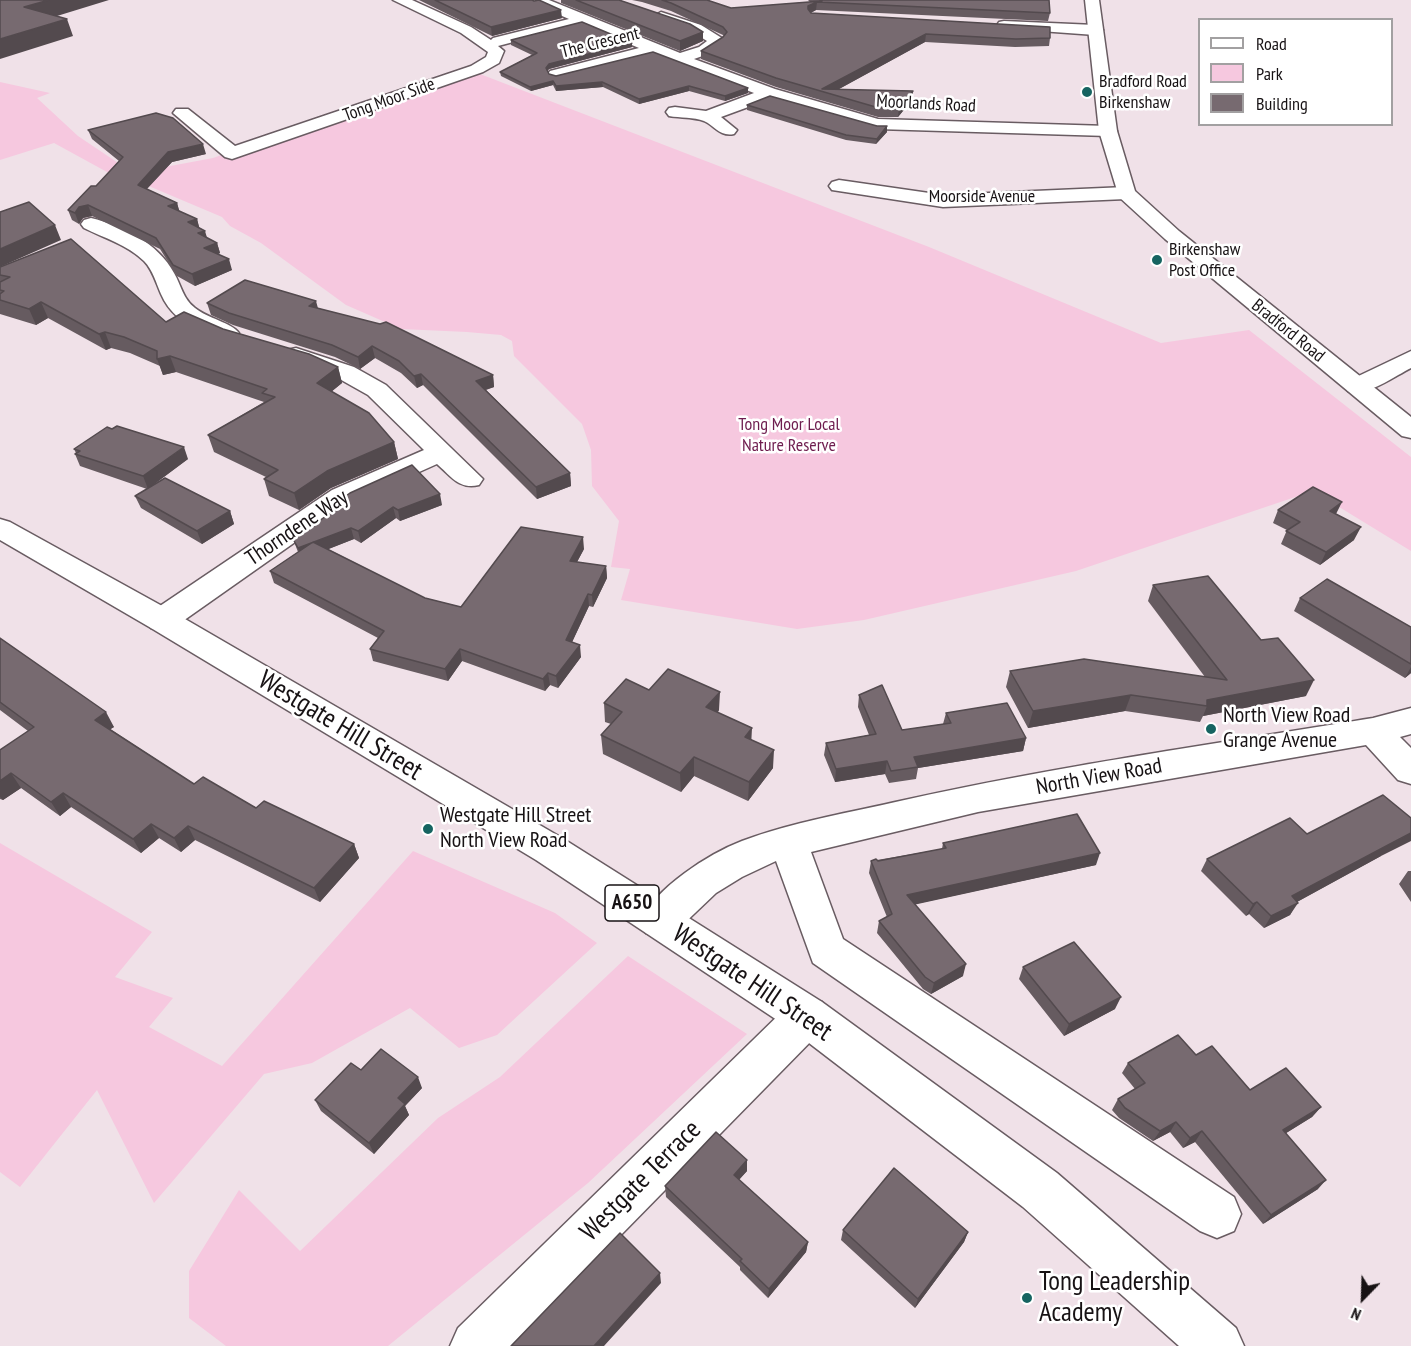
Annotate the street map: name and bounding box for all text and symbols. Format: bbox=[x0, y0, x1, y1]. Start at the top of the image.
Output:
legend bbox=[1198, 18, 1393, 126]
street label: The Crescent bbox=[559, 23, 641, 63]
text: Road bbox=[1256, 32, 1287, 55]
text: Park bbox=[1256, 62, 1283, 85]
place label: Bradford Road Birkenshaw bbox=[1099, 71, 1187, 113]
street label: Tong Moor Side bbox=[340, 73, 438, 127]
marker: Bradford Road Birkenshaw bbox=[1080, 85, 1094, 99]
street label: Moorlands Road bbox=[876, 91, 976, 117]
text: Building bbox=[1256, 92, 1308, 115]
street label: Moorside Avenue bbox=[929, 186, 1035, 208]
place label: Birkenshaw Post Office bbox=[1169, 239, 1240, 282]
marker: Birkenshaw Post Office bbox=[1150, 253, 1164, 267]
street label: Bradford Road bbox=[1247, 295, 1329, 367]
park label: Tong Moor Local Nature Reserve bbox=[738, 414, 840, 456]
street label: Thorndene Way bbox=[241, 484, 353, 572]
street label: Westgate Hill Street bbox=[252, 664, 428, 788]
place label: North View Road Grange Avenue bbox=[1223, 703, 1350, 754]
marker: North View Road Grange Avenue bbox=[1204, 722, 1218, 736]
street label: North View Road bbox=[1034, 753, 1164, 801]
place label: Westgate Hill Street North View Road bbox=[440, 803, 591, 854]
marker: Westgate Hill Street North View Road bbox=[421, 822, 435, 836]
road number: A650 bbox=[605, 885, 659, 921]
street label: Westgate Hill Street bbox=[666, 918, 838, 1048]
street label: Westgate Terrace bbox=[574, 1114, 708, 1248]
place label: Tong Leadership Academy bbox=[1039, 1266, 1190, 1329]
north arrow bbox=[1333, 1268, 1393, 1328]
marker: Tong Leadership Academy bbox=[1020, 1291, 1034, 1305]
text: N bbox=[1348, 1304, 1364, 1325]

